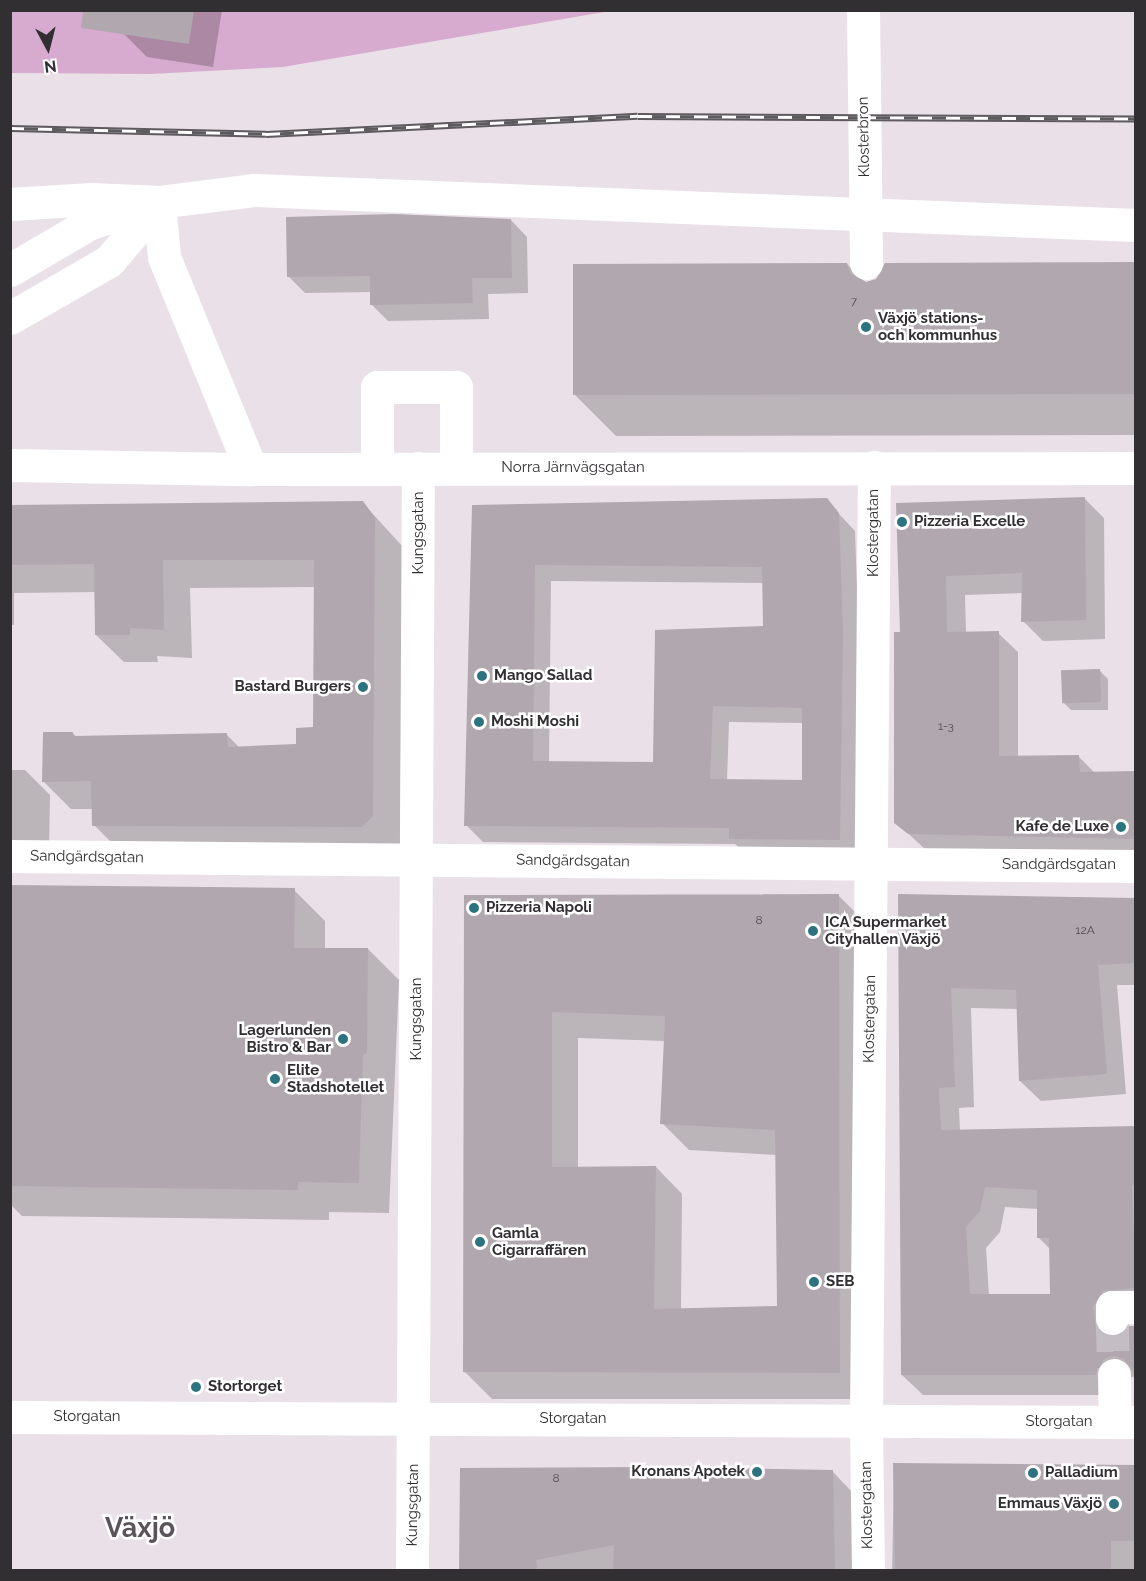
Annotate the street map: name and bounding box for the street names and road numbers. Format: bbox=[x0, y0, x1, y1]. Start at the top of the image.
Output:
street label: Klosterbron bbox=[854, 96, 874, 178]
street label: Norra Järnvägsgatan bbox=[501, 459, 645, 477]
street label: Klostergatan bbox=[865, 489, 883, 577]
street label: Kungsgatan bbox=[410, 492, 428, 574]
street label: Sandgärdsgatan bbox=[30, 847, 144, 867]
street label: Sandgärdsgatan bbox=[516, 851, 630, 871]
street label: Sandgärdsgatan bbox=[1002, 856, 1116, 874]
street label: Klostergatan bbox=[860, 975, 880, 1063]
street label: Kungsgatan bbox=[408, 978, 426, 1060]
street label: Storgatan bbox=[53, 1408, 121, 1426]
street label: Storgatan bbox=[539, 1410, 607, 1428]
street label: Storgatan bbox=[1025, 1413, 1093, 1431]
street label: Klostergatan bbox=[857, 1461, 877, 1549]
street label: Kungsgatan bbox=[403, 1463, 423, 1547]

